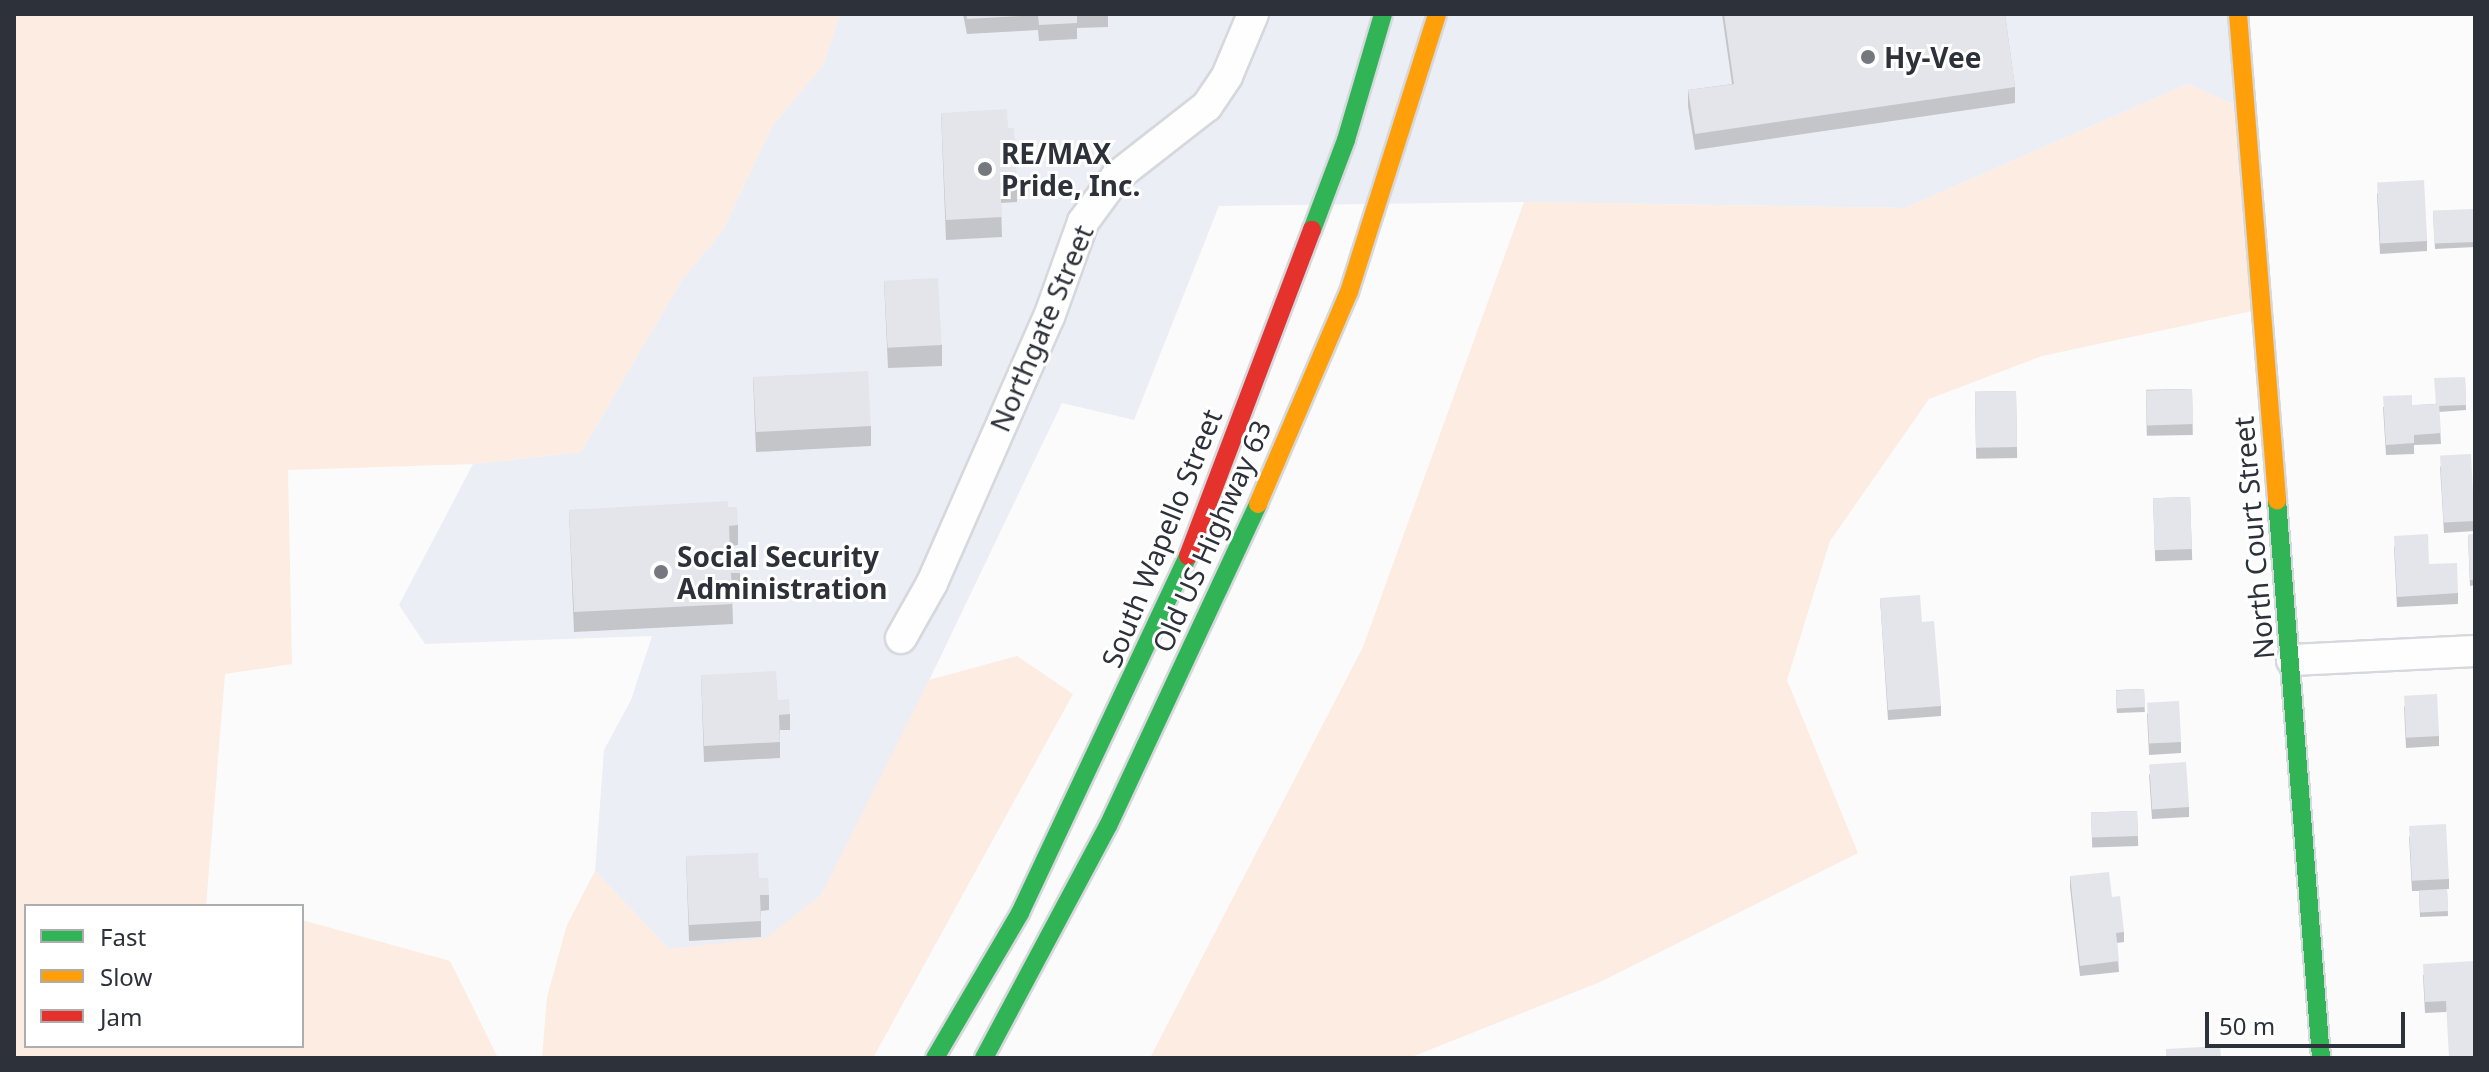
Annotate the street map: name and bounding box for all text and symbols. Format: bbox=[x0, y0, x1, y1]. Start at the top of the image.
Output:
place label: Hy-Vee bbox=[1884, 40, 1981, 74]
marker: Hy-Vee bbox=[1859, 48, 1877, 66]
place label: RE/MAX Pride, Inc. bbox=[1001, 136, 1140, 202]
marker: RE/MAX Pride, Inc. bbox=[976, 160, 994, 178]
street label: Northgate Street bbox=[982, 219, 1100, 437]
street label: South Wapello Street bbox=[1094, 404, 1228, 672]
street label: Old US Highway 63 bbox=[1145, 415, 1277, 657]
street label: North Court Street bbox=[2226, 415, 2280, 661]
place label: Social Security Administration bbox=[677, 539, 887, 605]
marker: Social Security Administration bbox=[652, 563, 670, 581]
legend bbox=[24, 904, 304, 1048]
text: Fast bbox=[100, 920, 146, 953]
text: Slow bbox=[100, 960, 152, 993]
scale bar bbox=[2209, 996, 2409, 1046]
text: Jam bbox=[100, 1000, 142, 1033]
text: 50 m bbox=[2219, 1009, 2275, 1042]

